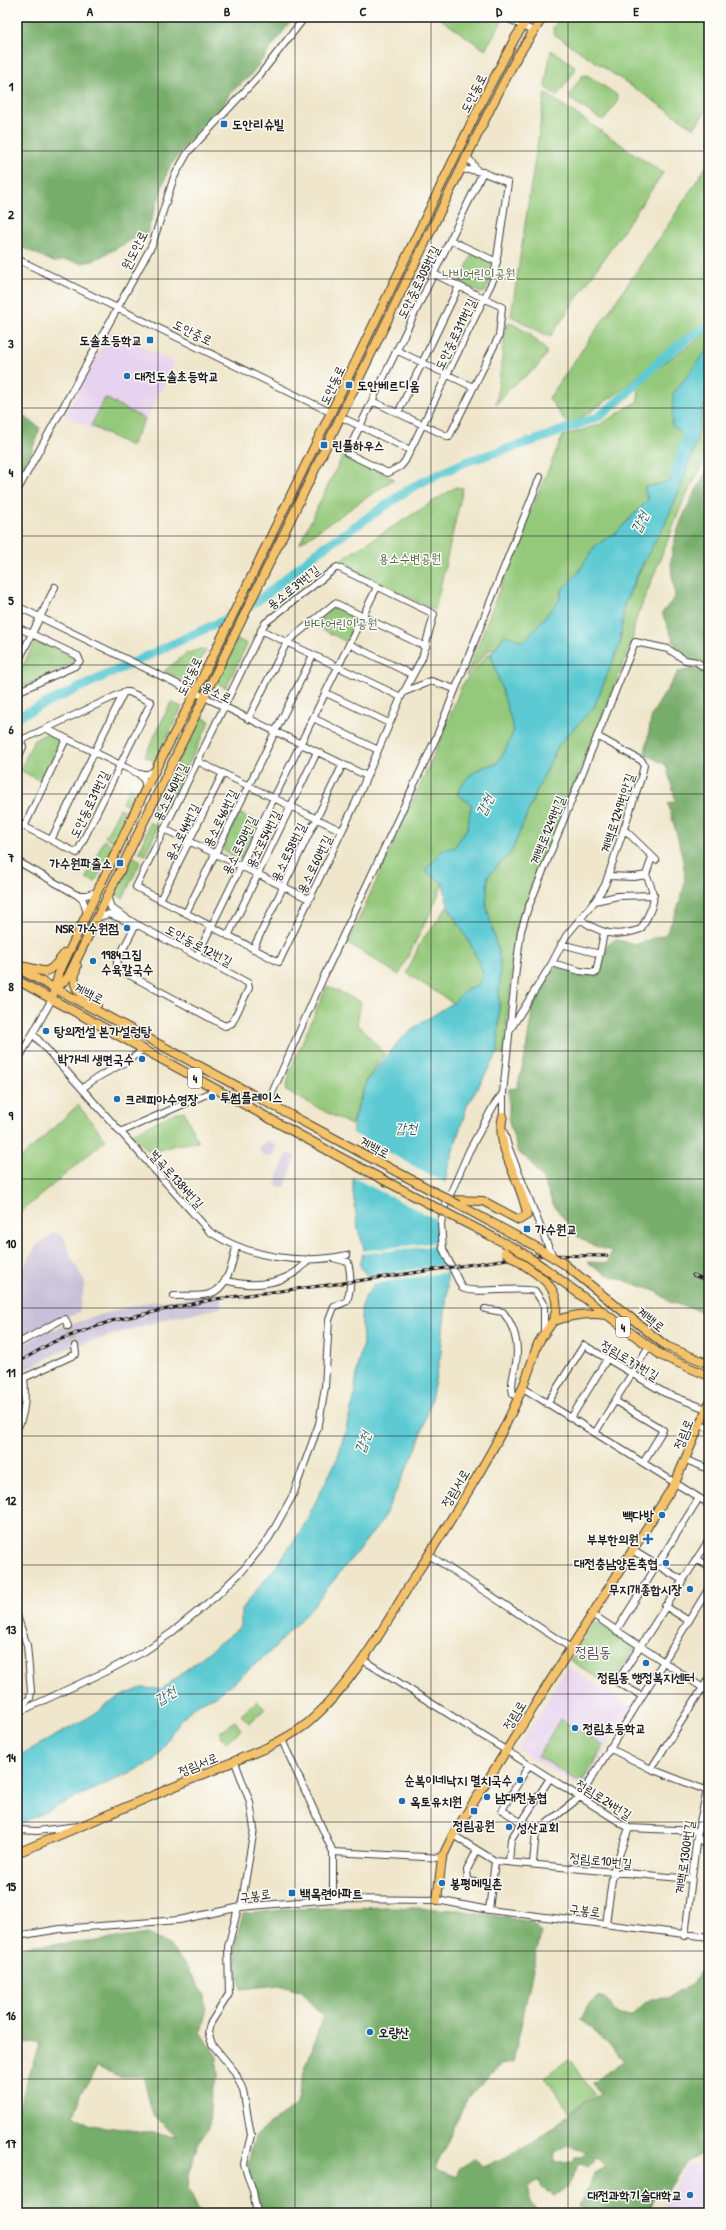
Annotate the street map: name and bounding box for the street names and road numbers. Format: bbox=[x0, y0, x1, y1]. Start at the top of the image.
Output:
street label: 도안동로 bbox=[455, 70, 491, 116]
street label: 원도안로 bbox=[116, 227, 152, 273]
street label: 도안중로305번길 bbox=[392, 242, 444, 322]
street label: 도안중로311번길 bbox=[430, 295, 480, 373]
street label: 도안중로 bbox=[170, 315, 216, 349]
street label: 도안동로 bbox=[315, 362, 349, 408]
street label: 용소로39번길 bbox=[263, 561, 323, 613]
street label: 도안동로 bbox=[172, 653, 206, 699]
street label: 용소로 bbox=[199, 677, 235, 707]
street label: 용소로40번길 bbox=[148, 760, 192, 824]
street label: 도안동로31번길 bbox=[65, 767, 113, 841]
street label: 계백로1249번안길 bbox=[596, 771, 638, 855]
street label: 용소로46번길 bbox=[198, 786, 242, 850]
street label: 계백로1249번길 bbox=[525, 793, 569, 867]
street label: 용소로44번길 bbox=[160, 800, 204, 864]
street label: 용소로54번길 bbox=[241, 807, 285, 871]
street label: 용소로50번길 bbox=[217, 812, 261, 878]
street label: 용소로58번길 bbox=[266, 820, 310, 884]
street label: 용소로60번길 bbox=[292, 832, 336, 896]
street label: 도안동로12번길 bbox=[162, 920, 236, 970]
street label: 계백로 bbox=[71, 978, 107, 1008]
road number: 4 bbox=[188, 1068, 202, 1088]
street label: 계백로 bbox=[357, 1132, 393, 1162]
street label: 벌곡로1384번길 bbox=[146, 1146, 208, 1212]
street label: 계백로 bbox=[633, 1302, 669, 1336]
road number: 4 bbox=[616, 1317, 630, 1337]
street label: 정림로77번길 bbox=[597, 1335, 663, 1385]
street label: 정림로 bbox=[669, 1416, 697, 1452]
street label: 정림서로 bbox=[437, 1465, 473, 1511]
street label: 정림로 bbox=[498, 1697, 530, 1733]
street label: 정림서로 bbox=[175, 1748, 221, 1780]
street label: 정림로24번길 bbox=[572, 1775, 636, 1823]
street label: 계백로1300번길 bbox=[670, 1819, 698, 1895]
street label: 정림로10번길 bbox=[569, 1848, 633, 1872]
street label: 구봉로 bbox=[238, 1884, 272, 1906]
street label: 구봉로 bbox=[568, 1899, 602, 1921]

